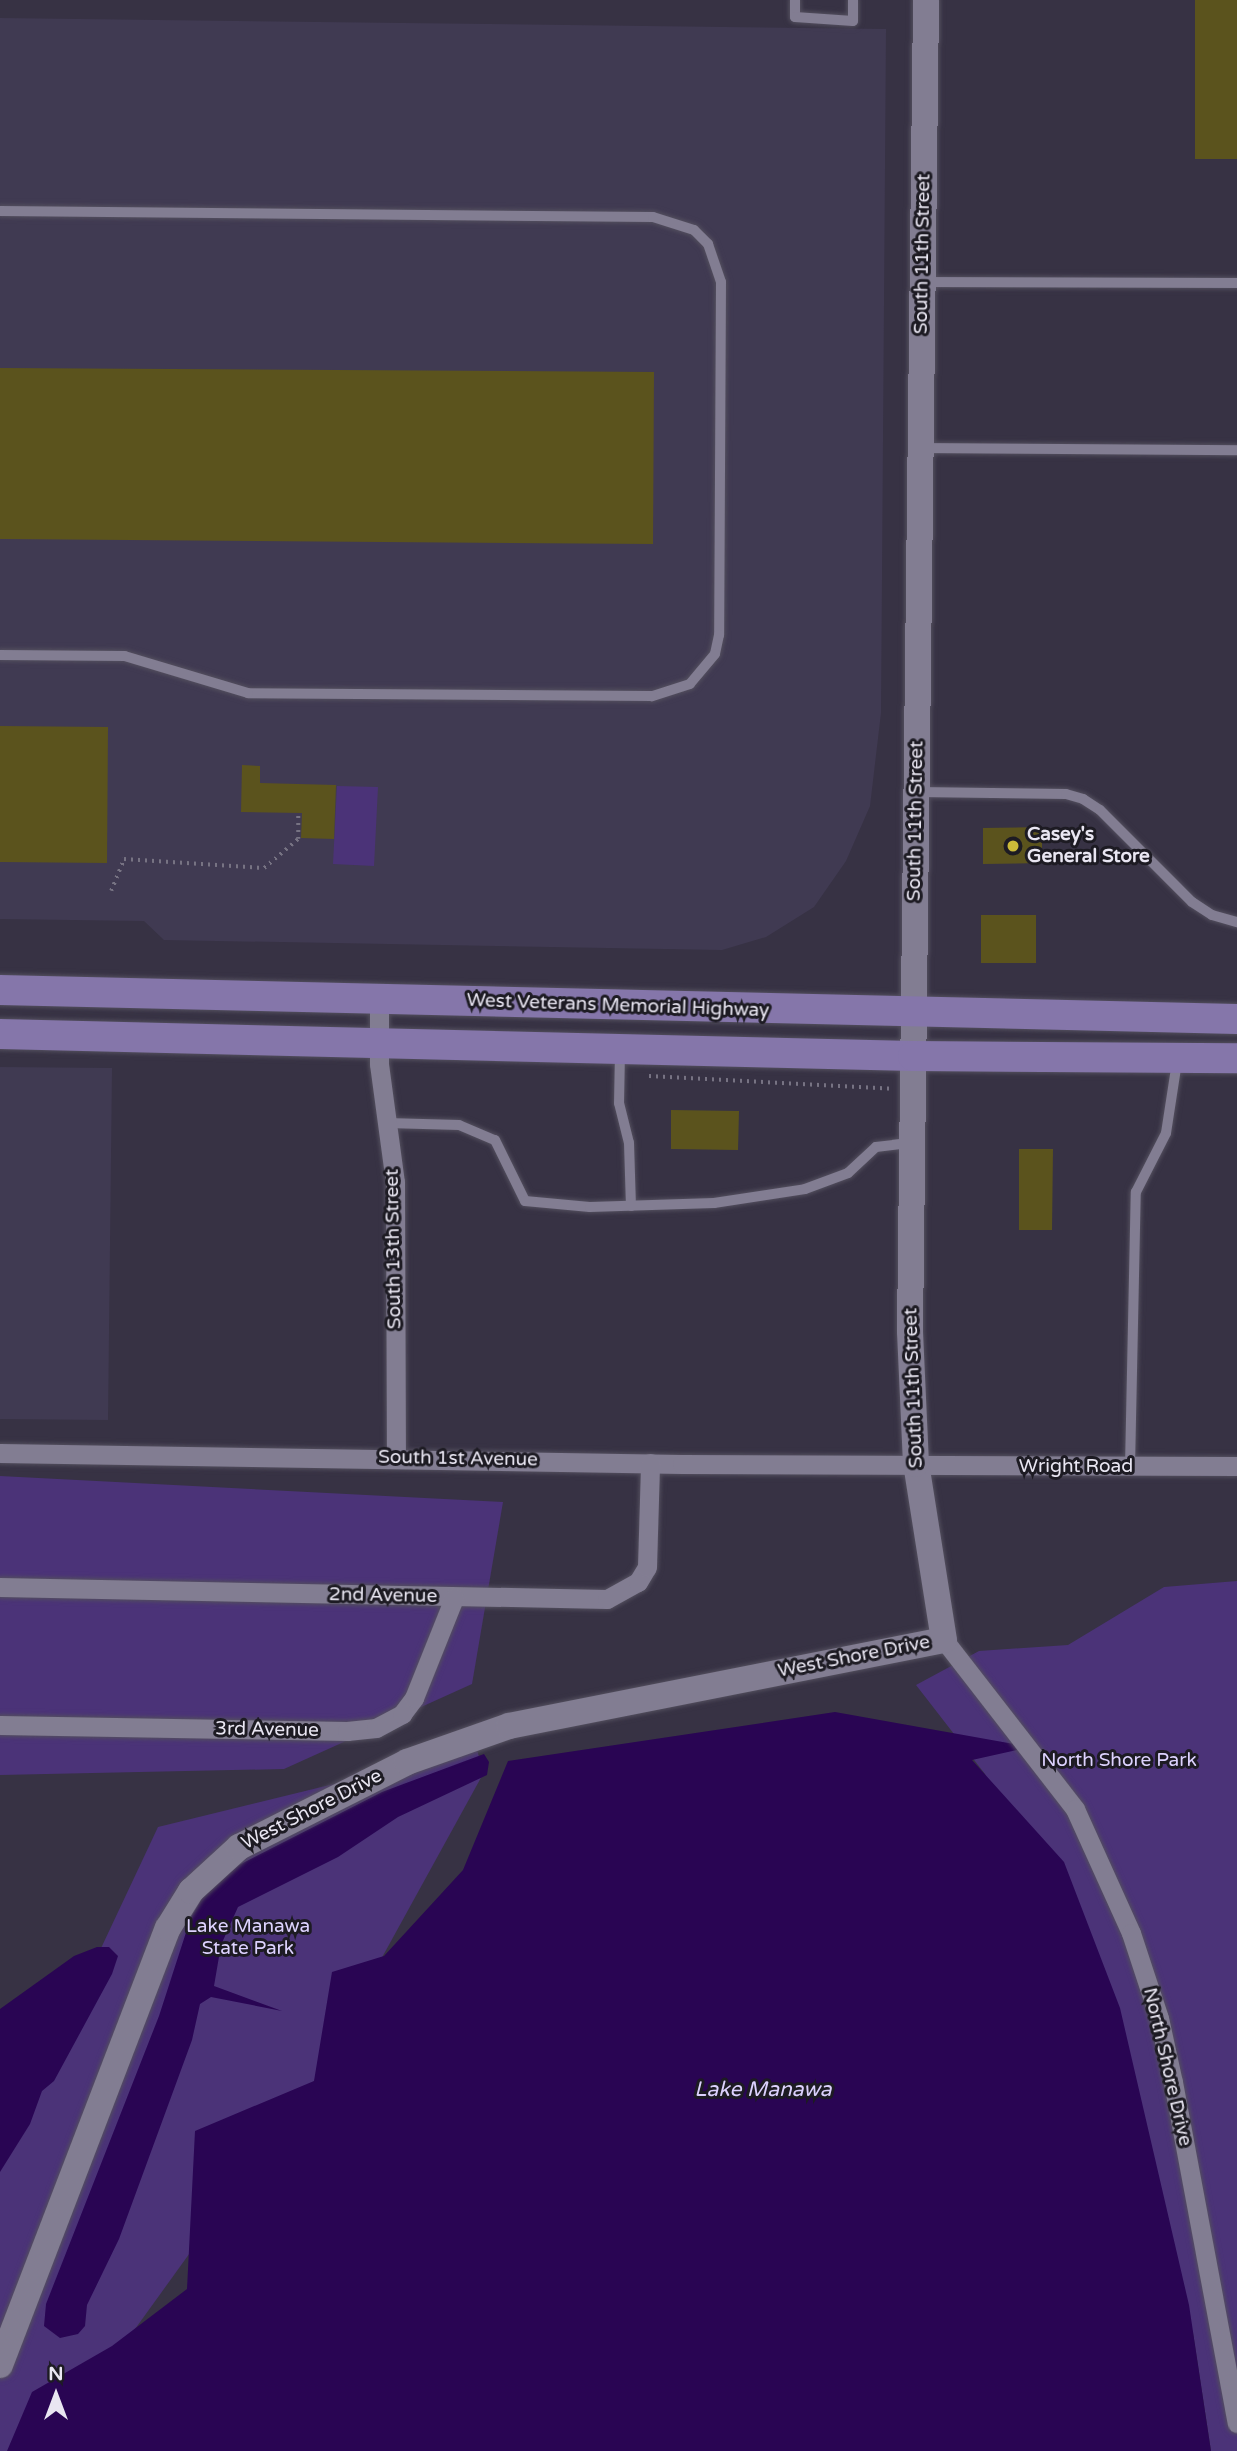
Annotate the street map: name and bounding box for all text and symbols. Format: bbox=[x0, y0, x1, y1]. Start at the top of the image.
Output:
street label: South 11th Street bbox=[910, 174, 936, 334]
street label: South 11th Street bbox=[903, 741, 929, 901]
place label: Casey's General Store bbox=[1027, 824, 1150, 868]
marker: Casey's General Store bbox=[1005, 838, 1021, 854]
street label: West Veterans Memorial Highway bbox=[466, 989, 770, 1023]
street label: South 13th Street bbox=[381, 1169, 407, 1329]
street label: South 11th Street bbox=[900, 1307, 928, 1469]
street label: South 1st Avenue bbox=[378, 1446, 538, 1472]
street label: Wright Road bbox=[1019, 1456, 1133, 1478]
street label: 2nd Avenue bbox=[329, 1584, 437, 1608]
street label: West Shore Drive bbox=[776, 1631, 932, 1683]
street label: 3rd Avenue bbox=[215, 1718, 319, 1742]
park label: North Shore Park bbox=[1041, 1750, 1197, 1772]
street label: West Shore Drive bbox=[238, 1765, 386, 1855]
park label: Lake Manawa State Park bbox=[186, 1916, 310, 1960]
street label: North Shore Drive bbox=[1138, 1986, 1196, 2148]
water label: Lake Manawa bbox=[694, 2077, 832, 2103]
north arrow bbox=[21, 2360, 91, 2430]
text: N bbox=[48, 2363, 64, 2385]

